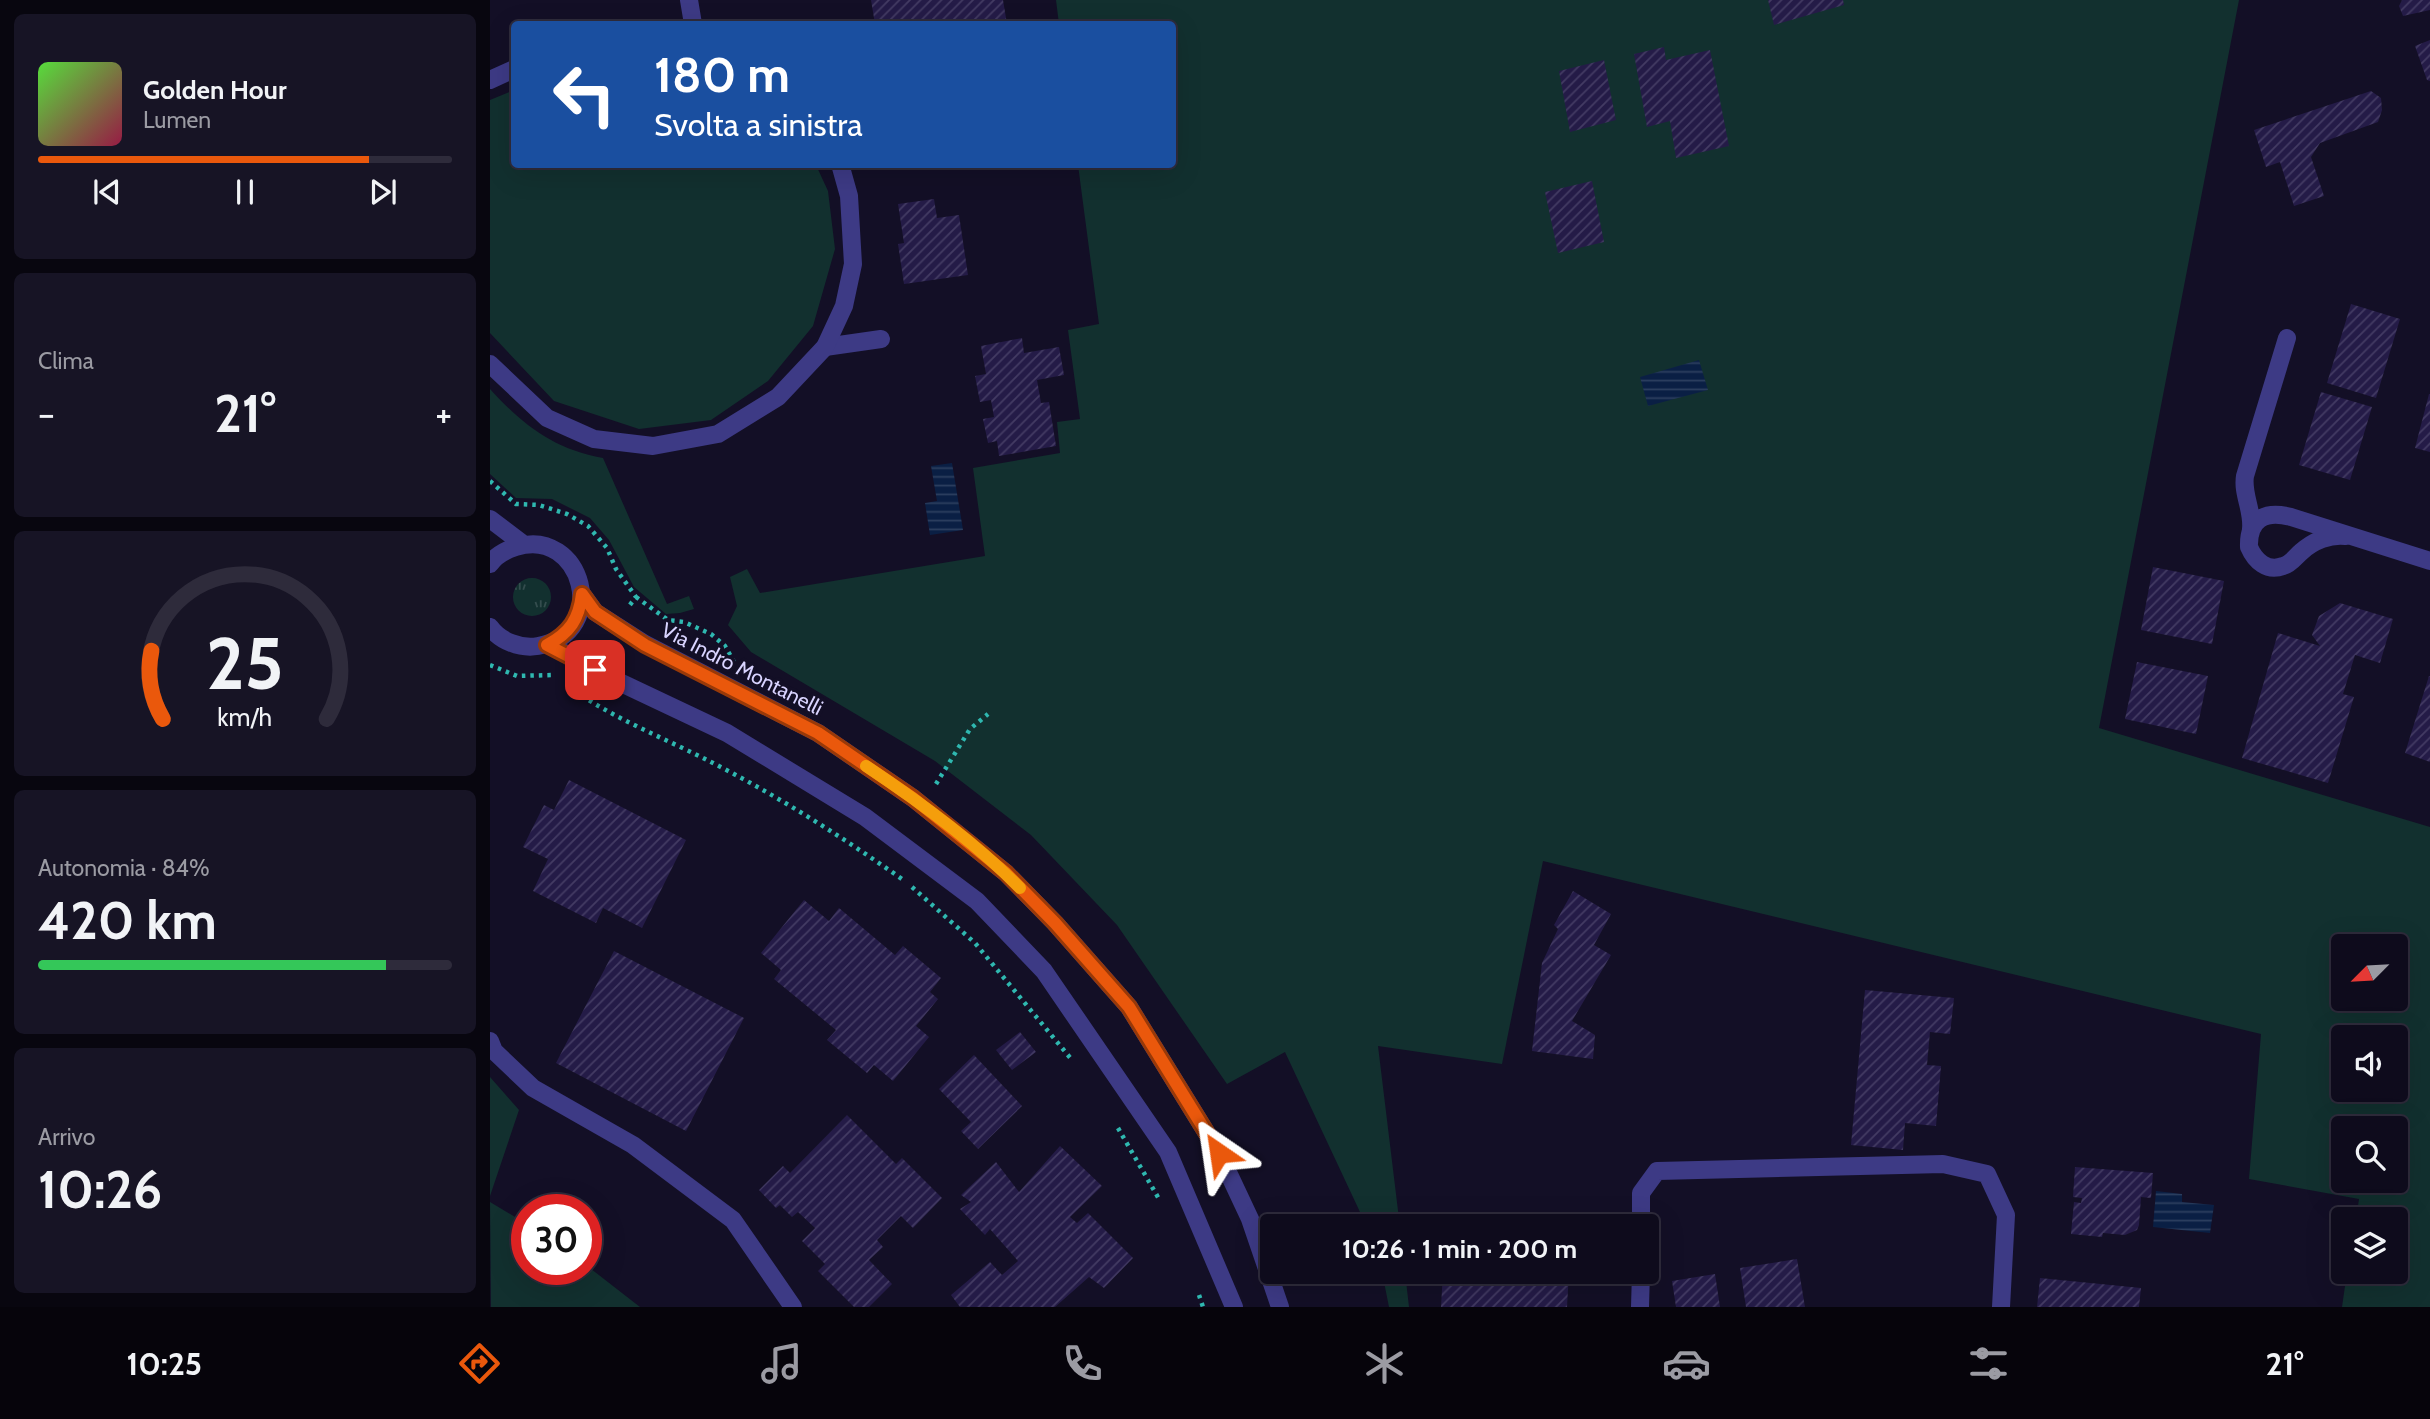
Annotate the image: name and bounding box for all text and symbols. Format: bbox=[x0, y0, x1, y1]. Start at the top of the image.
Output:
text: 180 m bbox=[654, 45, 790, 104]
icon: left bbox=[539, 49, 630, 140]
text: Golden Hour bbox=[143, 74, 286, 106]
text: Svolta a sinistra bbox=[654, 105, 863, 144]
text: Lumen bbox=[143, 106, 211, 134]
icon: previous bbox=[88, 173, 126, 211]
icon: pause bbox=[226, 173, 264, 211]
icon: next bbox=[364, 173, 402, 211]
text: Clima bbox=[38, 347, 94, 375]
text: 21° bbox=[214, 382, 276, 445]
text: − bbox=[38, 390, 55, 437]
text: + bbox=[435, 390, 452, 437]
street label: Via Indro Montanelli bbox=[657, 617, 827, 720]
text: 25 bbox=[206, 620, 284, 708]
pin bbox=[565, 640, 625, 700]
icon: arrive bbox=[576, 651, 614, 689]
text: km/h bbox=[218, 702, 272, 732]
text: Autonomia · 84% bbox=[38, 854, 210, 882]
text: 420 km bbox=[38, 889, 217, 952]
north arrow bbox=[2331, 934, 2408, 1012]
map controls bbox=[2331, 934, 2408, 1284]
button: sound bbox=[2331, 1025, 2408, 1102]
position arrow bbox=[1182, 1116, 1256, 1190]
button: search bbox=[2331, 1116, 2408, 1193]
text: Arrivo bbox=[38, 1123, 95, 1151]
text: 10:26 bbox=[38, 1158, 162, 1221]
speed limit sign: 30 bbox=[511, 1194, 602, 1285]
button: layers bbox=[2331, 1207, 2408, 1284]
text: 10:26 · 1 min · 200 m bbox=[1342, 1233, 1577, 1265]
icon: directions bbox=[455, 1339, 504, 1388]
icon: music bbox=[757, 1339, 806, 1388]
icon: phone bbox=[1058, 1339, 1107, 1388]
icon: climate bbox=[1360, 1339, 1409, 1388]
icon: car bbox=[1662, 1339, 1711, 1388]
icon: filters bbox=[1964, 1339, 2013, 1388]
text: 10:25 bbox=[126, 1344, 202, 1383]
text: 21° bbox=[2266, 1344, 2304, 1383]

